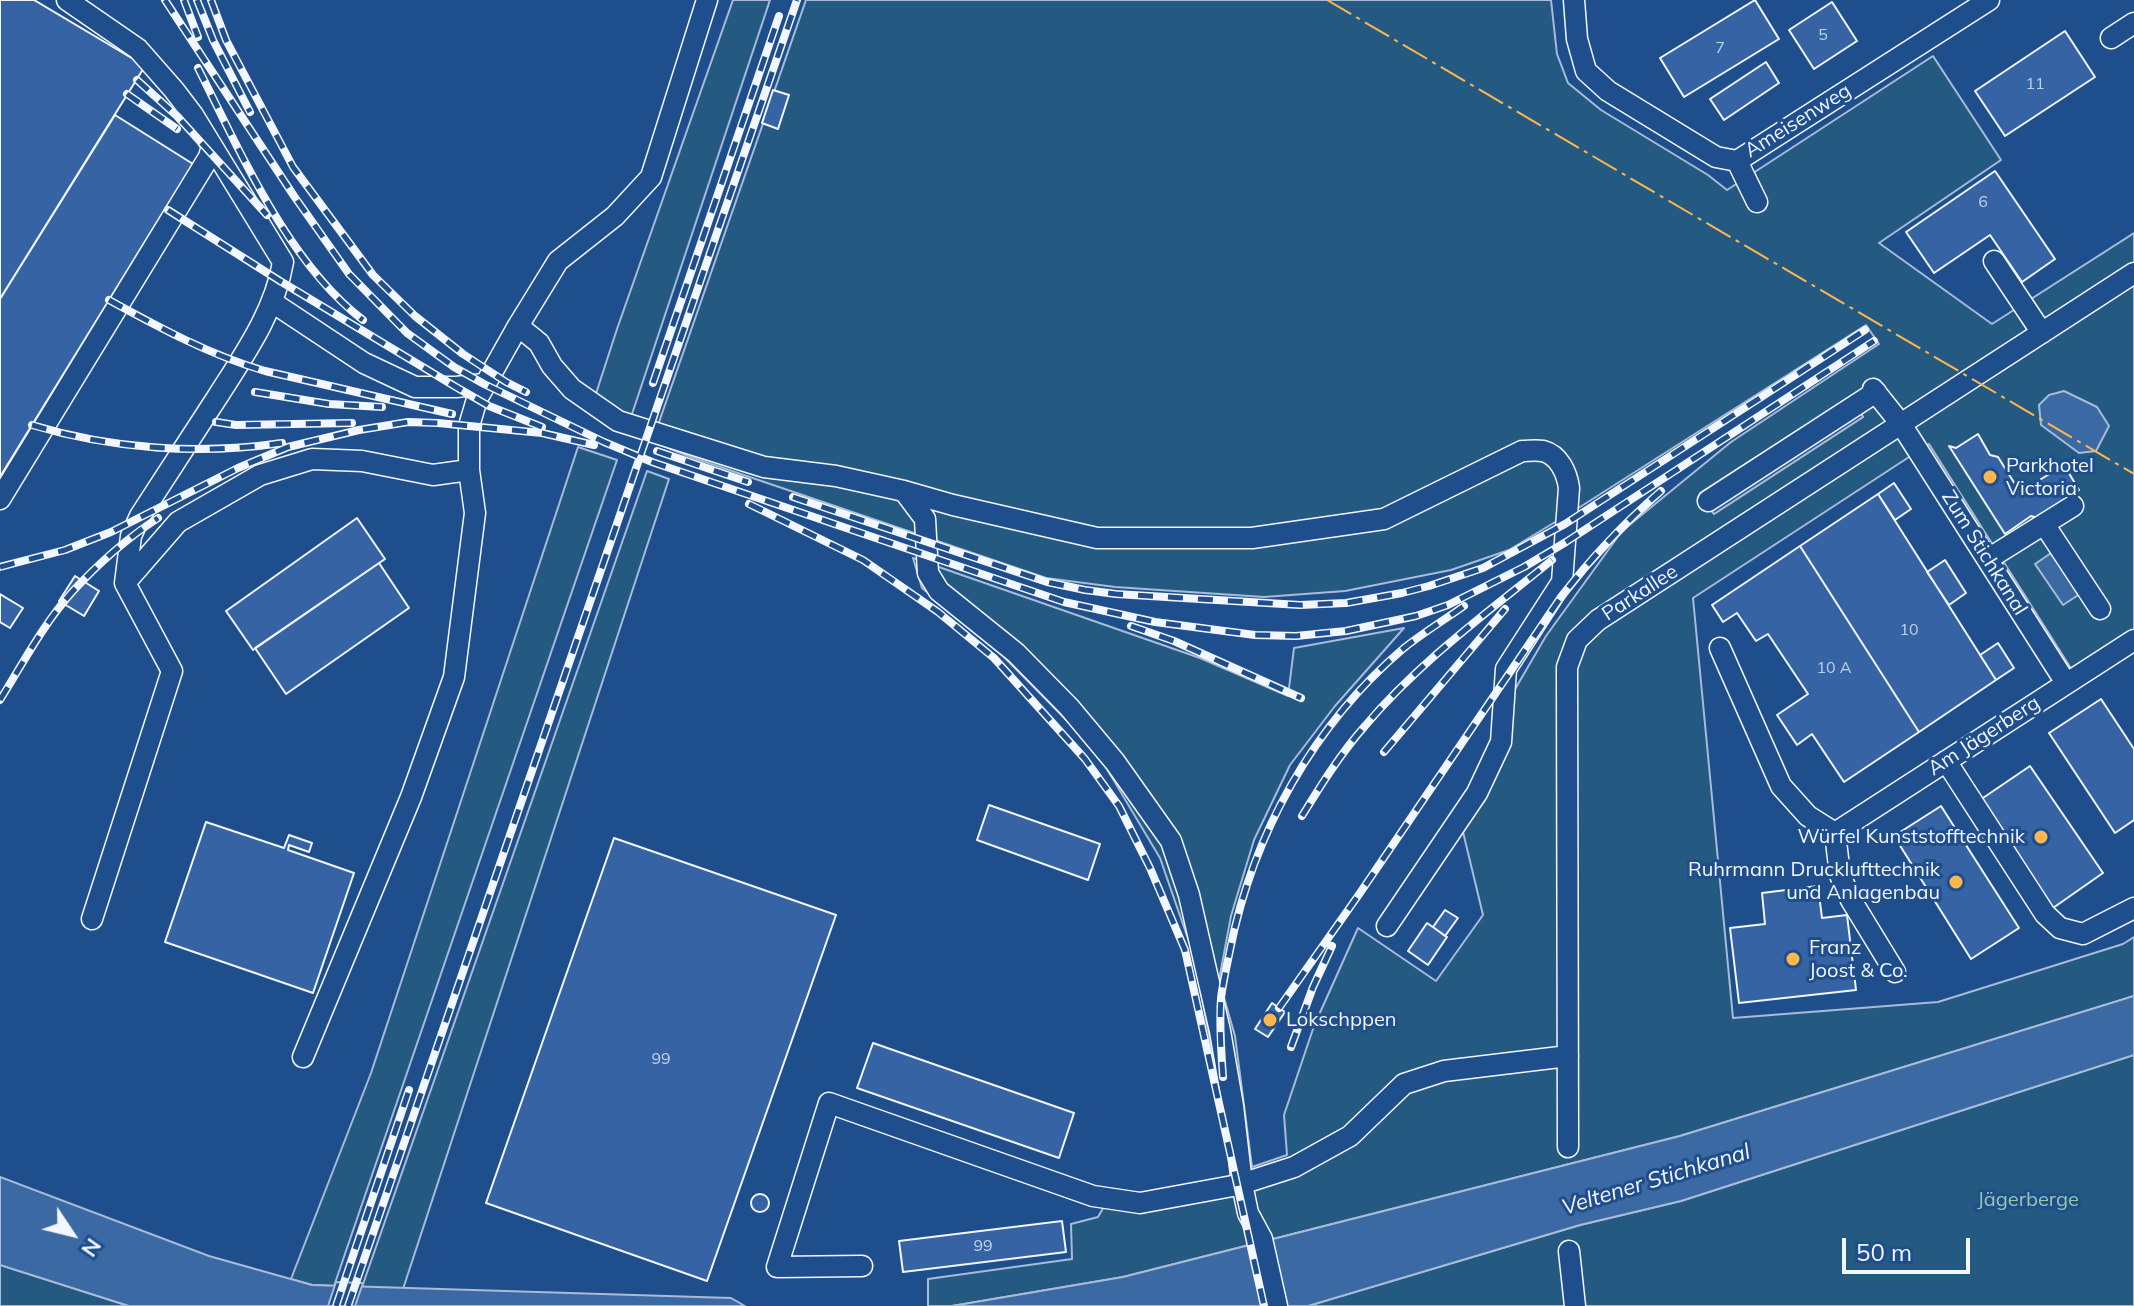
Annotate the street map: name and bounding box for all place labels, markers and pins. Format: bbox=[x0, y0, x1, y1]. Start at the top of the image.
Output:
place label: Parkhotel Victoria bbox=[2006, 454, 2094, 501]
marker: Parkhotel Victoria bbox=[1981, 468, 1999, 486]
place label: Würfel Kunststofftechnik bbox=[1798, 825, 2025, 849]
marker: Würfel Kunststofftechnik bbox=[2032, 828, 2050, 846]
place label: Ruhrmann Drucklufttechnik und Anlagenbau bbox=[1688, 858, 1940, 905]
marker: Ruhrmann Drucklufttechnik und Anlagenbau bbox=[1947, 873, 1965, 891]
place label: Franz Joost & Co. bbox=[1809, 936, 1908, 983]
marker: Franz Joost & Co. bbox=[1784, 950, 1802, 968]
place label: Lokschppen bbox=[1286, 1008, 1396, 1032]
marker: Lokschppen bbox=[1261, 1011, 1279, 1029]

